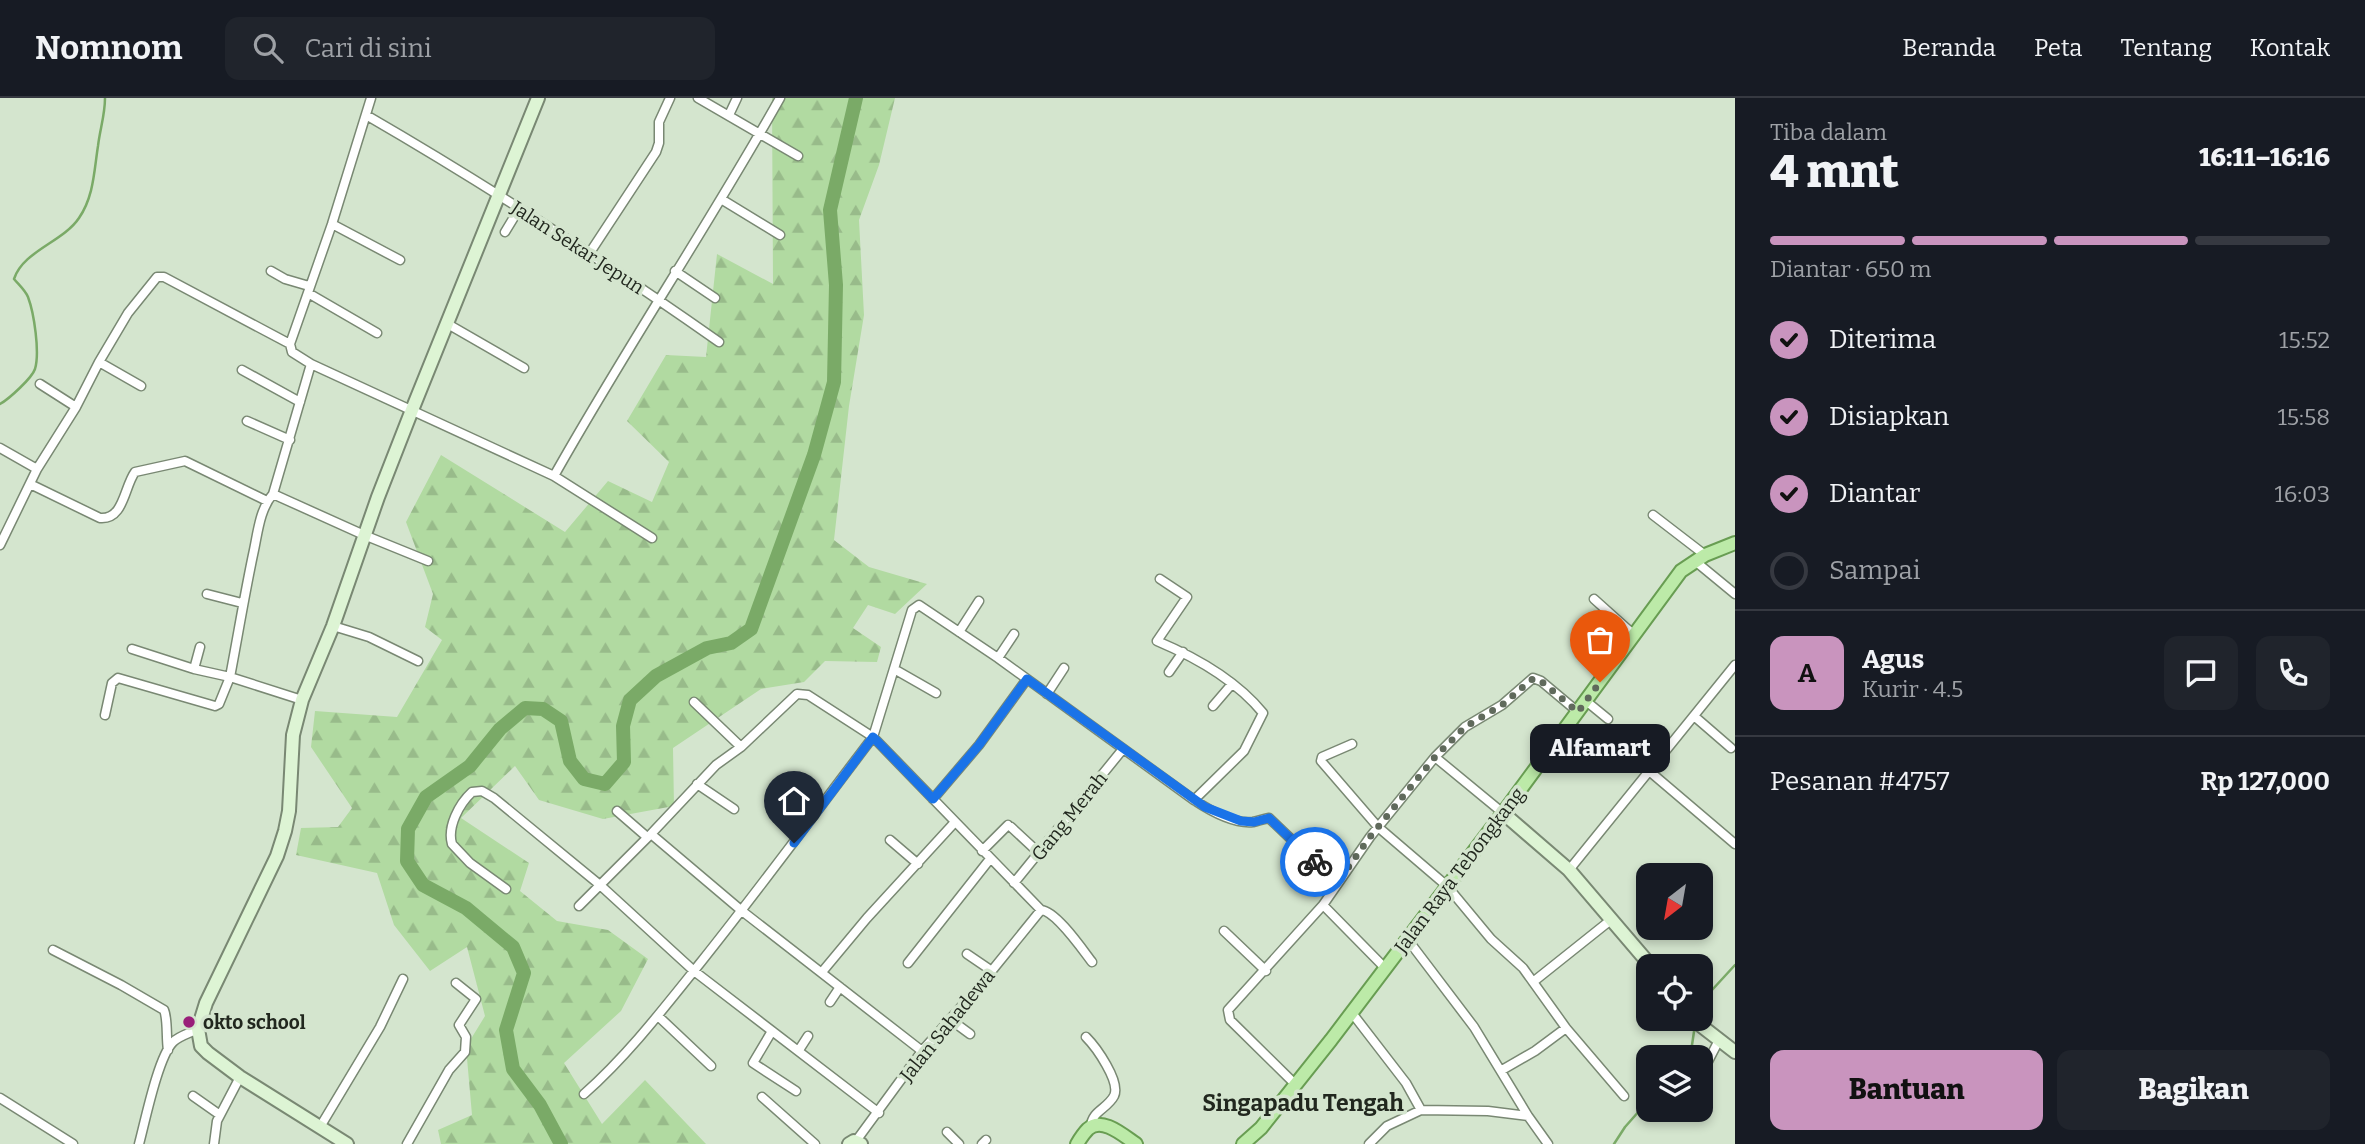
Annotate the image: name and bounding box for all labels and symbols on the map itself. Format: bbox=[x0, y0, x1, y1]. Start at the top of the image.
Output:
street label: Jalan Sekar Jepun bbox=[506, 195, 648, 299]
pin bbox=[1570, 610, 1630, 682]
callout: Alfamart bbox=[1530, 724, 1670, 773]
street label: Gang Merah bbox=[1027, 767, 1112, 865]
pin bbox=[764, 771, 824, 843]
street label: Jalan Raya Tebongkang bbox=[1389, 783, 1530, 959]
courier bbox=[1280, 827, 1350, 897]
north arrow bbox=[1636, 863, 1713, 940]
street label: Jalan Sahadewa bbox=[894, 964, 1000, 1087]
place label: okto school bbox=[203, 1011, 306, 1034]
marker: okto school bbox=[181, 1014, 197, 1030]
district label: Singapadu Tengah bbox=[1202, 1089, 1404, 1117]

